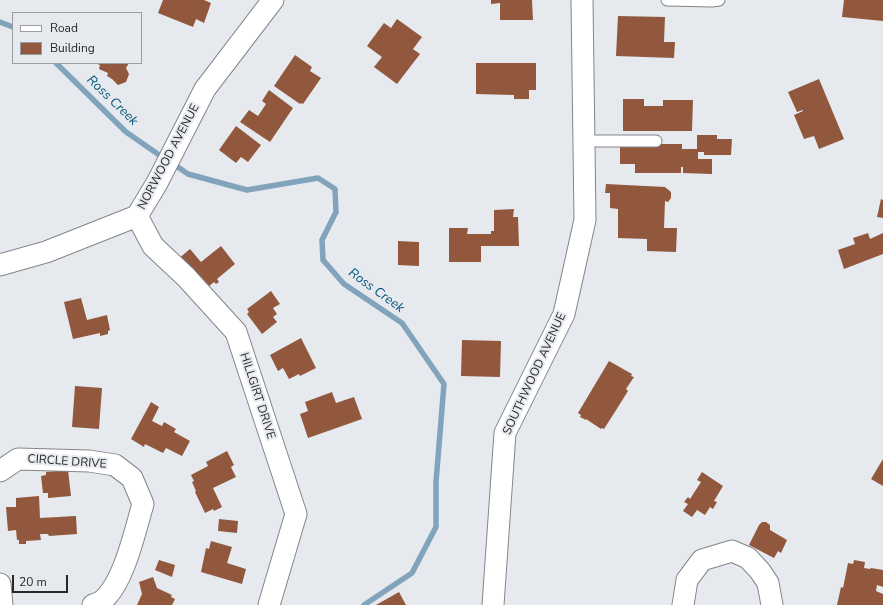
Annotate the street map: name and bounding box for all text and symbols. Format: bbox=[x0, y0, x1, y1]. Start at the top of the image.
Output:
legend bbox=[12, 12, 142, 64]
text: Road bbox=[50, 20, 78, 36]
text: Building bbox=[50, 40, 95, 56]
water label: Ross Creek bbox=[83, 73, 141, 129]
street label: NORWOOD AVENUE bbox=[135, 102, 203, 212]
water label: Ross Creek bbox=[345, 266, 407, 316]
street label: SOUTHWOOD AVENUE bbox=[500, 311, 570, 437]
street label: HILLGIRT DRIVE bbox=[236, 351, 278, 441]
street label: CIRCLE DRIVE bbox=[27, 452, 107, 472]
scale bar bbox=[14, 567, 70, 593]
text: 20 m bbox=[19, 574, 47, 590]

